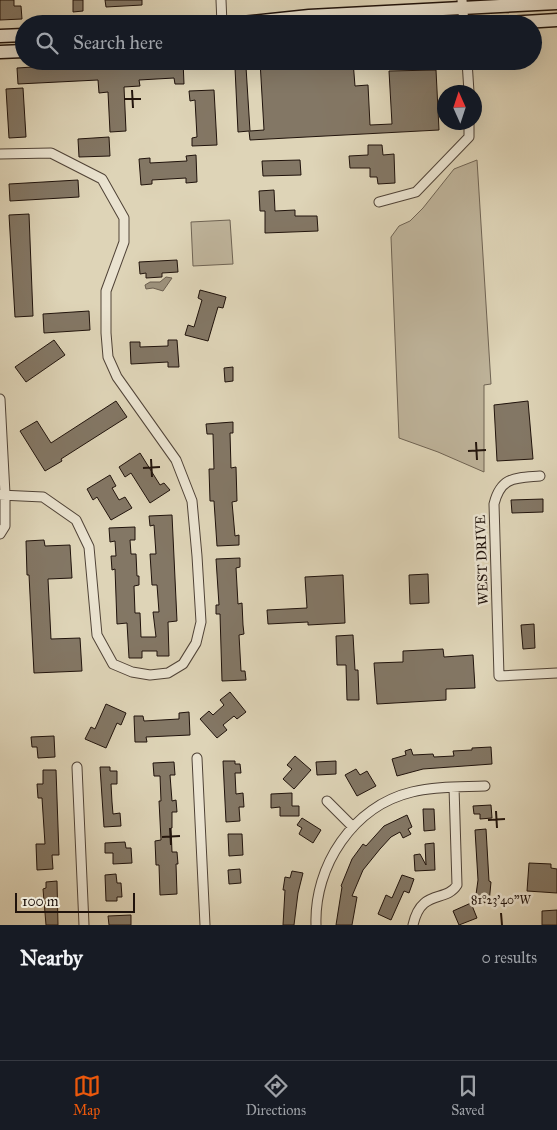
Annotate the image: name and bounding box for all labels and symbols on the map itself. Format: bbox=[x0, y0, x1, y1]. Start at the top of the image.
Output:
north arrow bbox=[437, 85, 482, 130]
street label: WEST DRIVE bbox=[472, 514, 492, 606]
scale bar bbox=[15, 890, 135, 913]
text: 81°23'40"W bbox=[471, 893, 532, 907]

